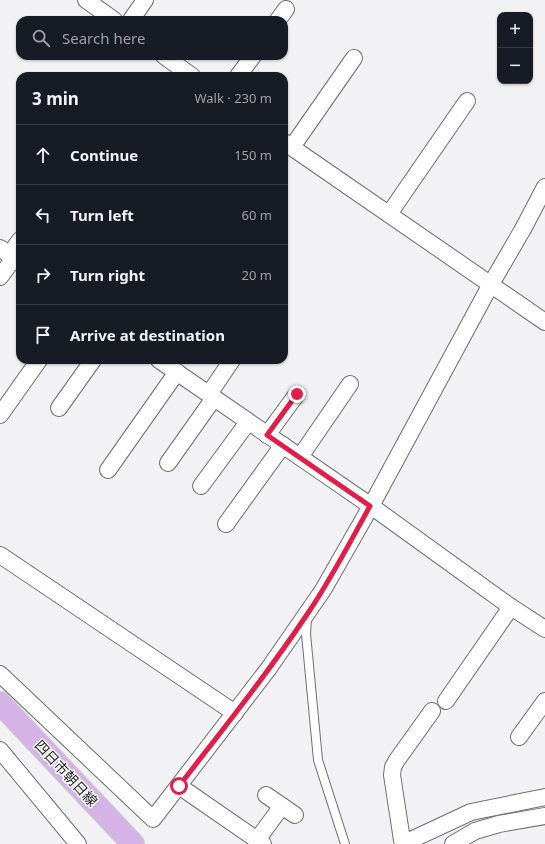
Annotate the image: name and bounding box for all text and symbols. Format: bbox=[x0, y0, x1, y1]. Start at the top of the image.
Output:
map controls bbox=[497, 12, 533, 84]
button: + bbox=[497, 12, 533, 48]
search box bbox=[16, 16, 288, 60]
icon: search bbox=[30, 27, 52, 49]
text: Search here bbox=[62, 28, 145, 48]
button: − bbox=[497, 48, 533, 84]
text: 3 min bbox=[32, 87, 79, 110]
text: Walk · 230 m bbox=[194, 89, 272, 107]
icon: ahead bbox=[32, 144, 54, 166]
text: Continue bbox=[70, 145, 138, 165]
text: 150 m bbox=[234, 146, 272, 164]
icon: left bbox=[32, 204, 54, 226]
text: Turn left bbox=[70, 205, 134, 225]
text: 60 m bbox=[242, 206, 272, 224]
icon: right bbox=[32, 264, 54, 286]
text: Turn right bbox=[70, 265, 145, 285]
text: 20 m bbox=[242, 266, 272, 284]
icon: arrive bbox=[32, 324, 54, 346]
text: Arrive at destination bbox=[70, 325, 225, 345]
route end bbox=[288, 385, 306, 403]
street label: 四日市朝日線 bbox=[31, 735, 102, 810]
route start bbox=[170, 777, 188, 795]

